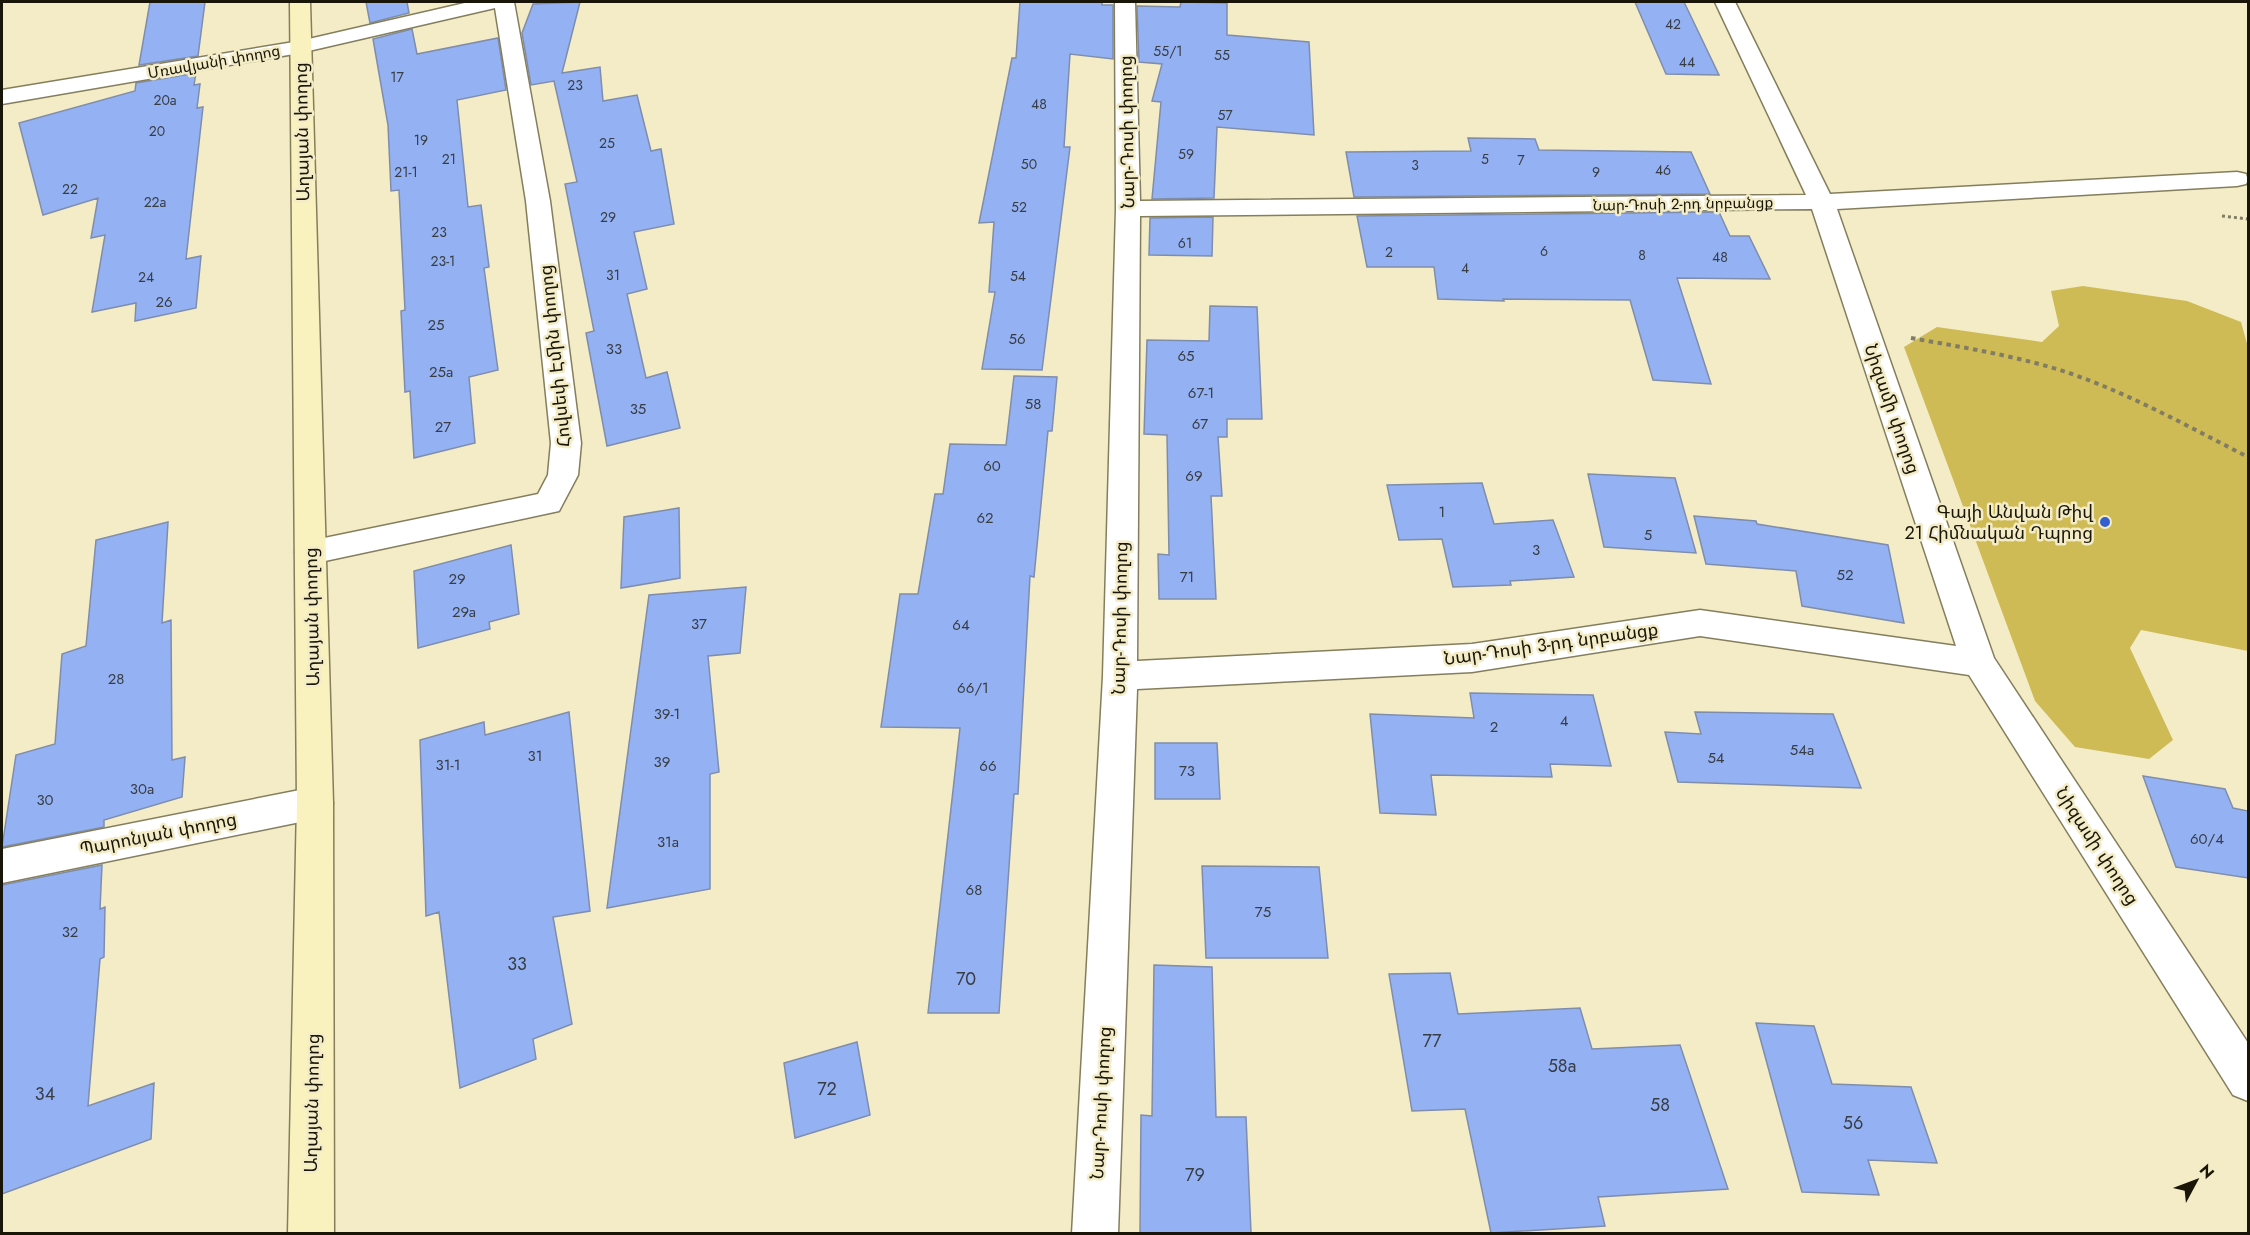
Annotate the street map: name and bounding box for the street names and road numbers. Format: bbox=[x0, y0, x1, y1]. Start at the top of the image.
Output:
street label: Մռավյանի փողոց bbox=[146, 40, 282, 84]
street label: Նար-Դոսի փողոց bbox=[1113, 55, 1141, 209]
street label: Աղայան փողոց bbox=[288, 62, 316, 202]
street label: Նար-Դոսի 2-րդ նրբանցք bbox=[1593, 191, 1773, 217]
street label: Հովսեփ Էմին փողոց bbox=[532, 263, 578, 449]
street label: Նիզամի փողոց bbox=[1858, 340, 1926, 478]
street label: Նար-Դոսի փողոց bbox=[1106, 541, 1134, 695]
street label: Աղայան փողոց bbox=[298, 547, 326, 687]
street label: Նար-Դոսի 3-րդ նրբանցք bbox=[1442, 616, 1660, 672]
street label: Նիզամի փողոց bbox=[2049, 782, 2145, 910]
street label: Պարոնյան փողոց bbox=[77, 806, 239, 862]
street label: Նար-Դոսի փողոց bbox=[1084, 1026, 1118, 1180]
street label: Աղայան փողոց bbox=[298, 1033, 326, 1173]

